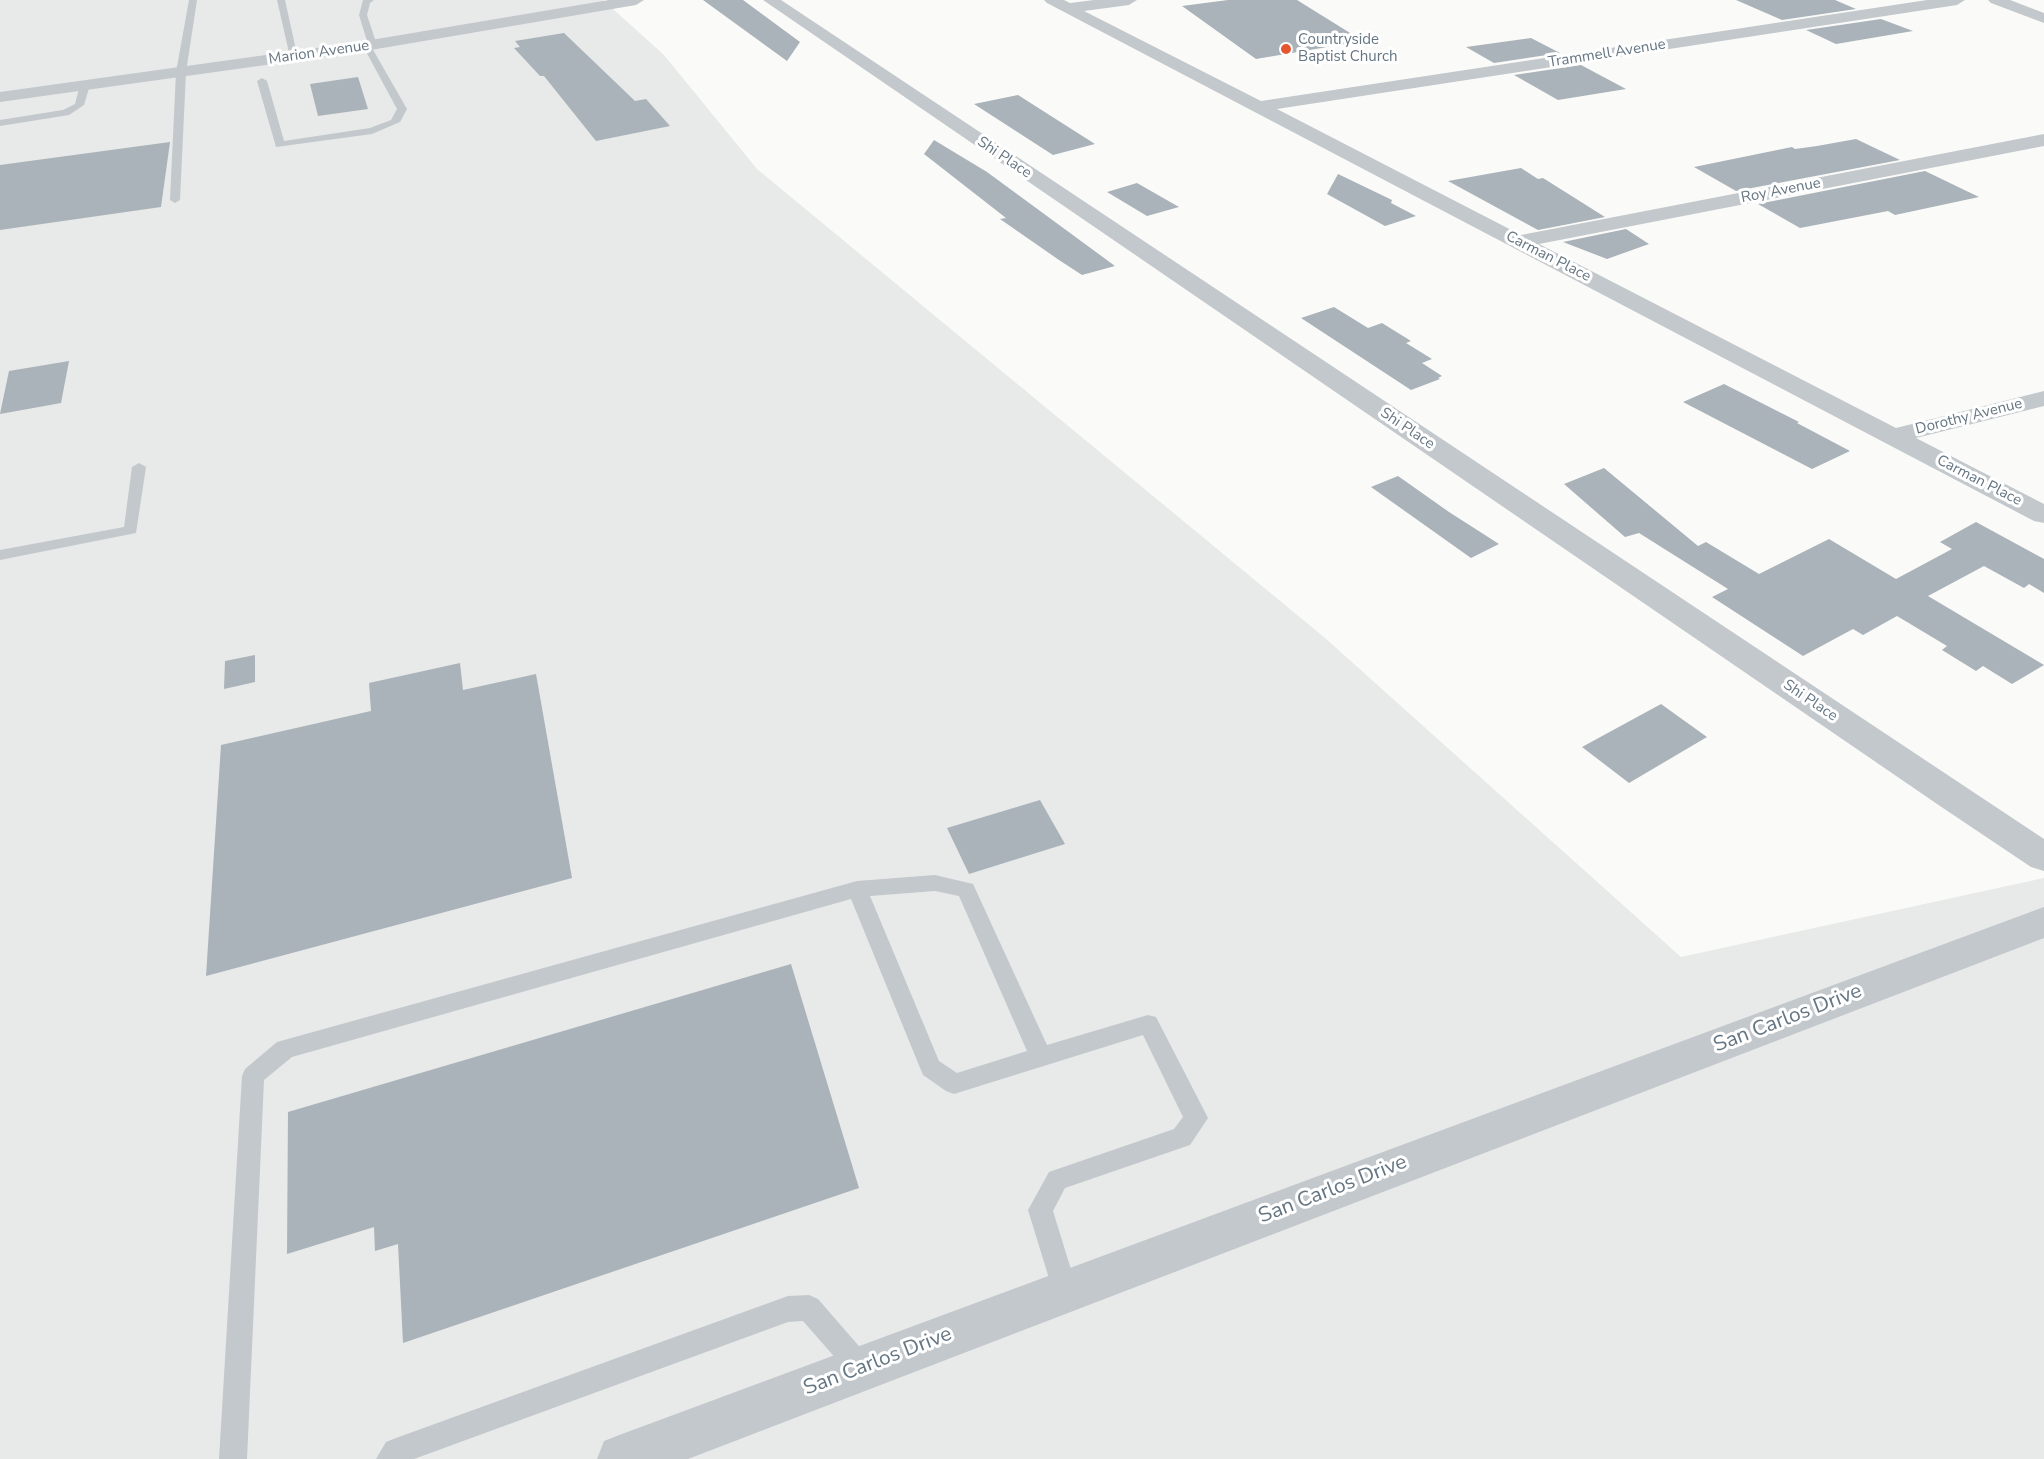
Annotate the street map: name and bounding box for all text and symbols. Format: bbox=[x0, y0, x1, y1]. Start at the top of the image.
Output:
place label: Countryside Baptist Church bbox=[1298, 31, 1398, 66]
street label: Trammell Avenue bbox=[1547, 36, 1667, 72]
street label: Marion Avenue bbox=[268, 37, 370, 69]
marker: Countryside Baptist Church bbox=[1279, 42, 1293, 56]
street label: Shi Place bbox=[973, 133, 1035, 183]
street label: Roy Avenue bbox=[1740, 174, 1822, 208]
street label: Carman Place bbox=[1502, 228, 1594, 286]
street label: Dorothy Avenue bbox=[1914, 395, 2024, 439]
street label: Shi Place bbox=[1376, 404, 1438, 454]
street label: Carman Place bbox=[1933, 452, 2025, 510]
street label: Shi Place bbox=[1779, 676, 1841, 726]
street label: San Carlos Drive bbox=[1710, 979, 1866, 1059]
street label: San Carlos Drive bbox=[1255, 1150, 1411, 1230]
street label: San Carlos Drive bbox=[800, 1322, 956, 1402]

